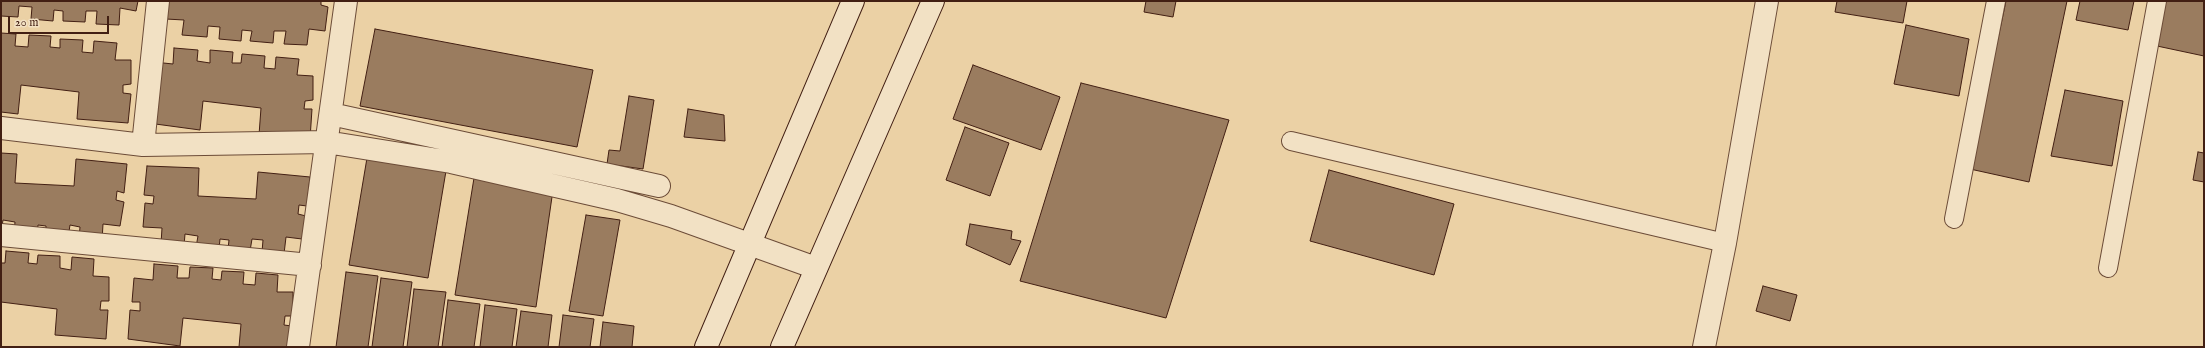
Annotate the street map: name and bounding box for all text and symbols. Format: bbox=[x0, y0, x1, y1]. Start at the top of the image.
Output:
scale bar bbox=[10, 8, 111, 34]
text: 20 m bbox=[15, 15, 38, 30]

